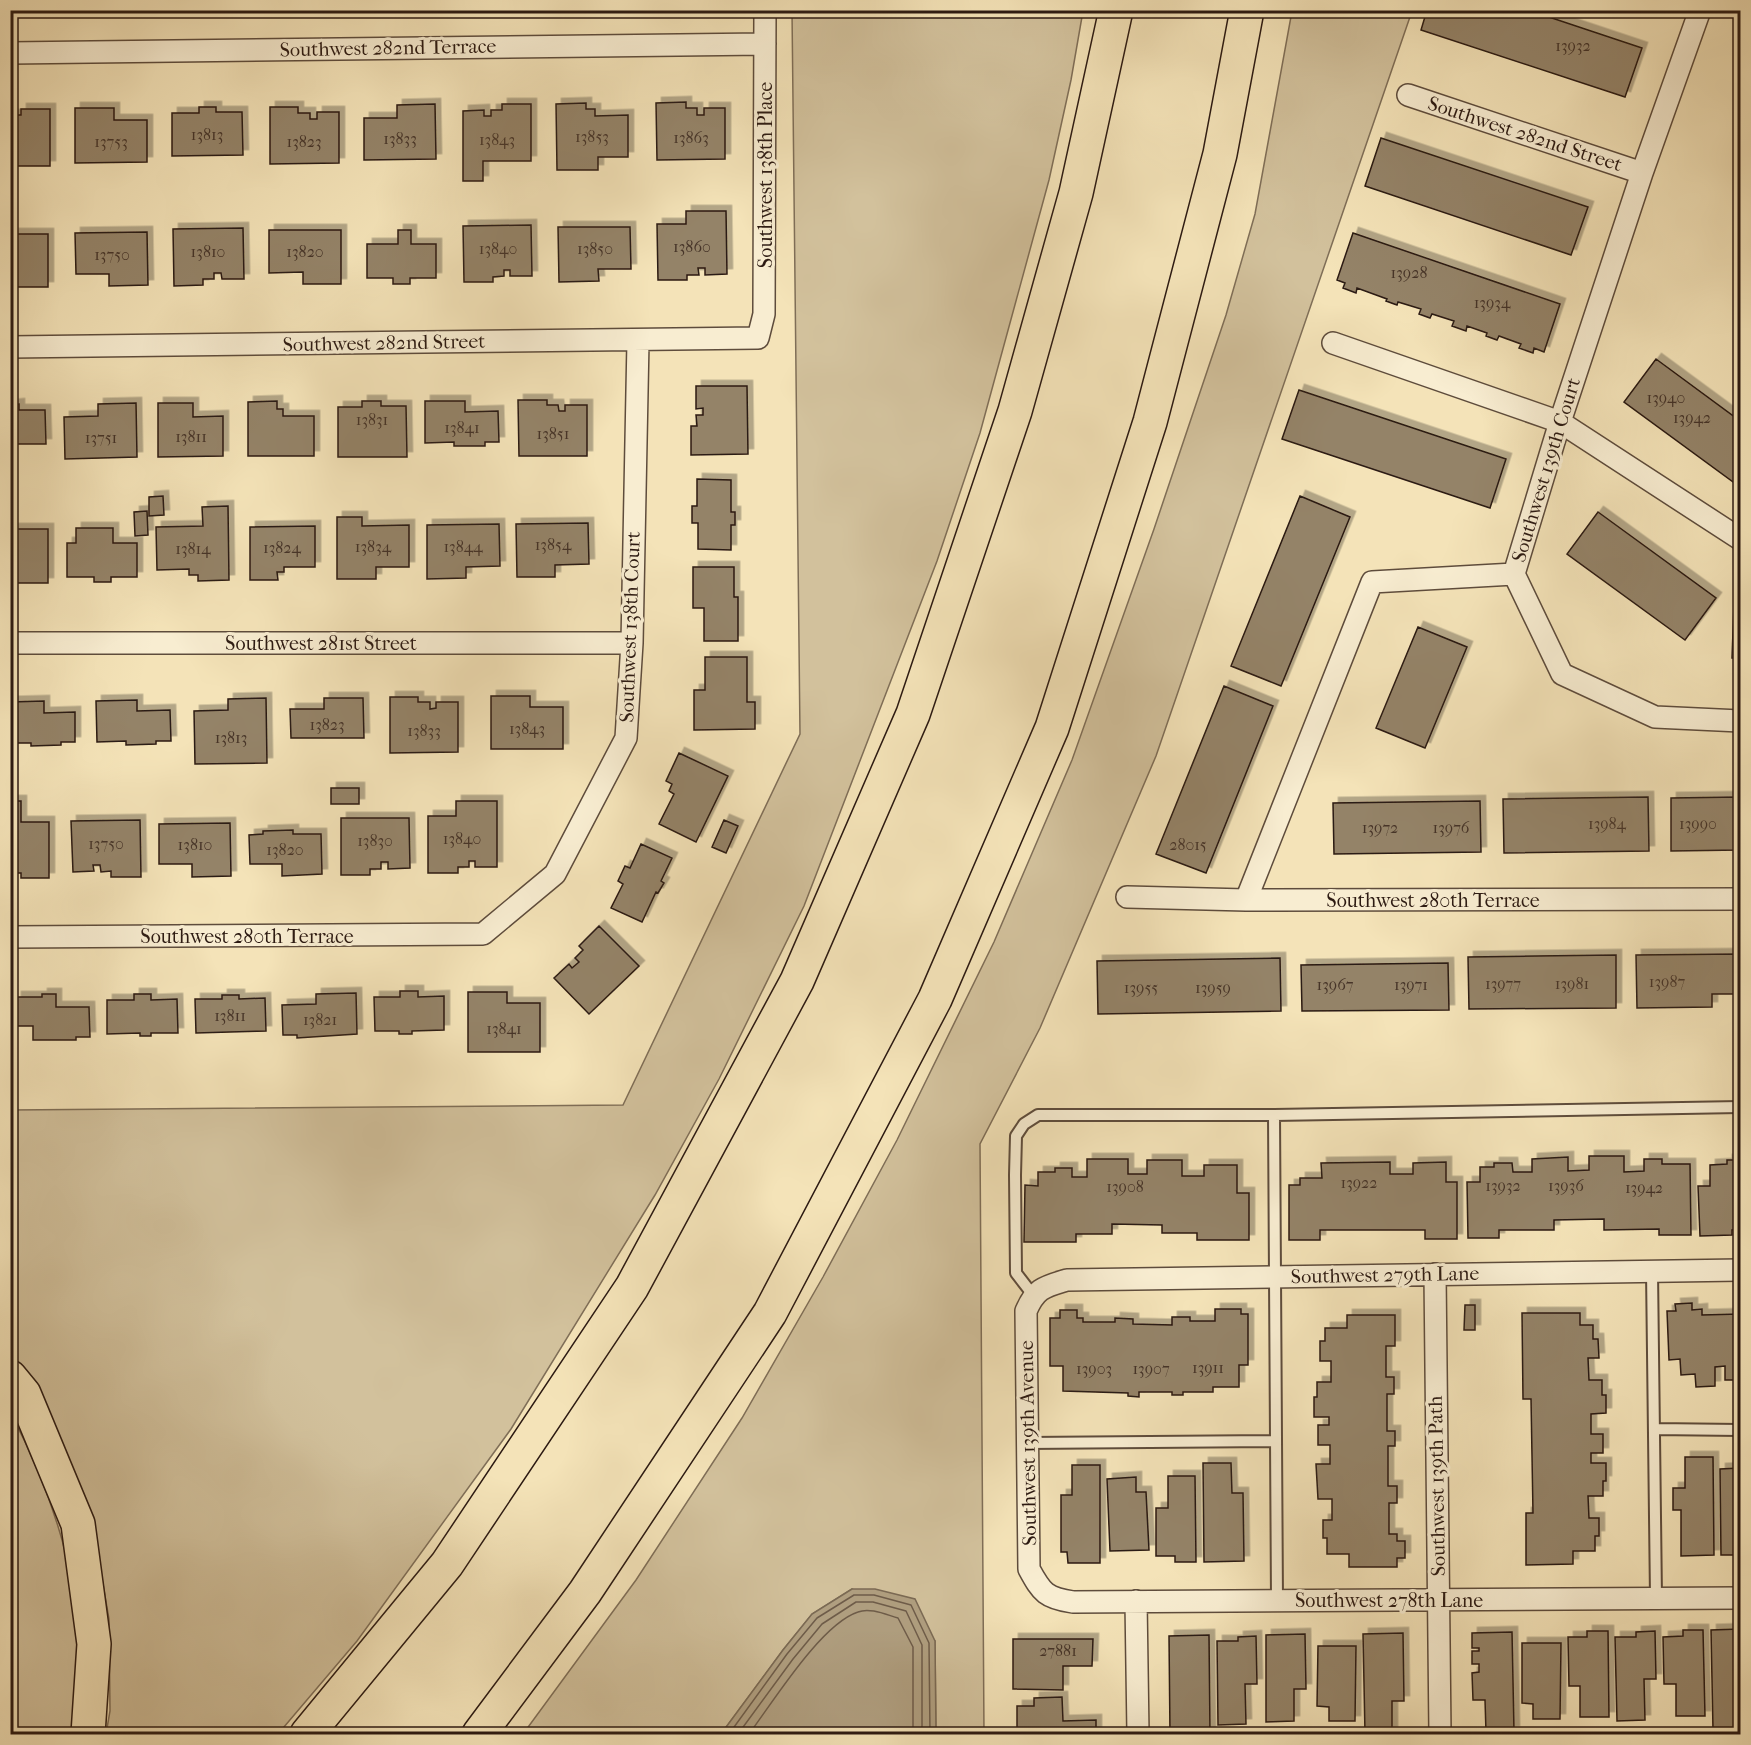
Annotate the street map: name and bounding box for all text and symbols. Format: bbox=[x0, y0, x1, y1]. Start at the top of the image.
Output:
street label: Southwest 282nd Terrace bbox=[279, 35, 497, 61]
house number: 13932 bbox=[1555, 36, 1591, 55]
street label: Southwest 138th Place bbox=[754, 82, 777, 268]
street label: Southwest 282nd Street bbox=[1425, 92, 1625, 176]
house number: 13813 bbox=[191, 125, 223, 144]
house number: 13853 bbox=[575, 127, 609, 146]
house number: 13863 bbox=[673, 128, 709, 147]
house number: 13833 bbox=[383, 129, 417, 148]
house number: 13843 bbox=[479, 130, 515, 149]
house number: 13753 bbox=[94, 132, 128, 151]
house number: 13823 bbox=[286, 132, 322, 151]
house number: 13860 bbox=[673, 237, 711, 256]
house number: 13840 bbox=[479, 239, 517, 258]
house number: 13850 bbox=[577, 239, 613, 258]
house number: 13810 bbox=[191, 242, 225, 261]
house number: 13820 bbox=[286, 242, 324, 261]
house number: 13750 bbox=[94, 245, 130, 264]
house number: 13928 bbox=[1391, 263, 1427, 282]
house number: 13934 bbox=[1474, 293, 1511, 312]
street label: Southwest 282nd Street bbox=[282, 330, 486, 356]
street label: Southwest 139th Court bbox=[1507, 375, 1585, 565]
house number: 13940 bbox=[1647, 388, 1685, 407]
house number: 13942 bbox=[1673, 408, 1711, 427]
house number: 13831 bbox=[356, 410, 388, 429]
house number: 13841 bbox=[444, 418, 480, 437]
house number: 13851 bbox=[537, 424, 569, 443]
house number: 13811 bbox=[175, 427, 207, 446]
house number: 13751 bbox=[85, 428, 117, 447]
street label: Southwest 138th Court bbox=[615, 531, 645, 723]
house number: 13854 bbox=[535, 535, 572, 554]
house number: 13834 bbox=[355, 537, 392, 556]
house number: 13844 bbox=[443, 537, 483, 556]
house number: 13824 bbox=[263, 538, 302, 557]
house number: 13814 bbox=[175, 539, 211, 558]
street label: Southwest 281st Street bbox=[225, 632, 417, 655]
house number: 13823 bbox=[309, 715, 345, 734]
house number: 13843 bbox=[509, 719, 545, 738]
house number: 13833 bbox=[407, 721, 441, 740]
house number: 13813 bbox=[215, 728, 247, 747]
house number: 13984 bbox=[1588, 814, 1627, 833]
house number: 13990 bbox=[1679, 814, 1717, 833]
house number: 13972 bbox=[1362, 818, 1398, 837]
house number: 13976 bbox=[1432, 818, 1470, 837]
house number: 13840 bbox=[443, 829, 481, 848]
house number: 13830 bbox=[357, 831, 393, 850]
house number: 13750 bbox=[88, 834, 124, 853]
house number: 13810 bbox=[178, 835, 212, 854]
house number: 28015 bbox=[1169, 835, 1207, 854]
house number: 13820 bbox=[266, 840, 304, 859]
street label: Southwest 280th Terrace bbox=[1326, 889, 1540, 912]
street label: Southwest 280th Terrace bbox=[140, 925, 354, 948]
house number: 13987 bbox=[1649, 972, 1685, 991]
house number: 13977 bbox=[1485, 974, 1521, 993]
house number: 13981 bbox=[1555, 974, 1589, 993]
house number: 13967 bbox=[1317, 975, 1354, 994]
house number: 13971 bbox=[1394, 975, 1428, 994]
house number: 13955 bbox=[1124, 978, 1158, 997]
house number: 13959 bbox=[1195, 978, 1231, 997]
house number: 13811 bbox=[214, 1006, 246, 1025]
house number: 13821 bbox=[303, 1010, 337, 1029]
house number: 13841 bbox=[486, 1019, 522, 1038]
house number: 13922 bbox=[1340, 1173, 1378, 1192]
house number: 13932 bbox=[1485, 1176, 1521, 1195]
house number: 13936 bbox=[1548, 1176, 1584, 1195]
house number: 13908 bbox=[1106, 1177, 1144, 1196]
house number: 13942 bbox=[1625, 1178, 1663, 1197]
street label: Southwest 279th Lane bbox=[1291, 1262, 1480, 1288]
street label: Southwest 139th Avenue bbox=[1015, 1340, 1041, 1546]
house number: 13911 bbox=[1192, 1358, 1224, 1377]
house number: 13903 bbox=[1076, 1359, 1112, 1378]
house number: 13907 bbox=[1132, 1359, 1170, 1378]
street label: Southwest 139th Path bbox=[1424, 1395, 1450, 1577]
street label: Southwest 278th Lane bbox=[1295, 1589, 1483, 1612]
house number: 27881 bbox=[1039, 1641, 1077, 1660]

